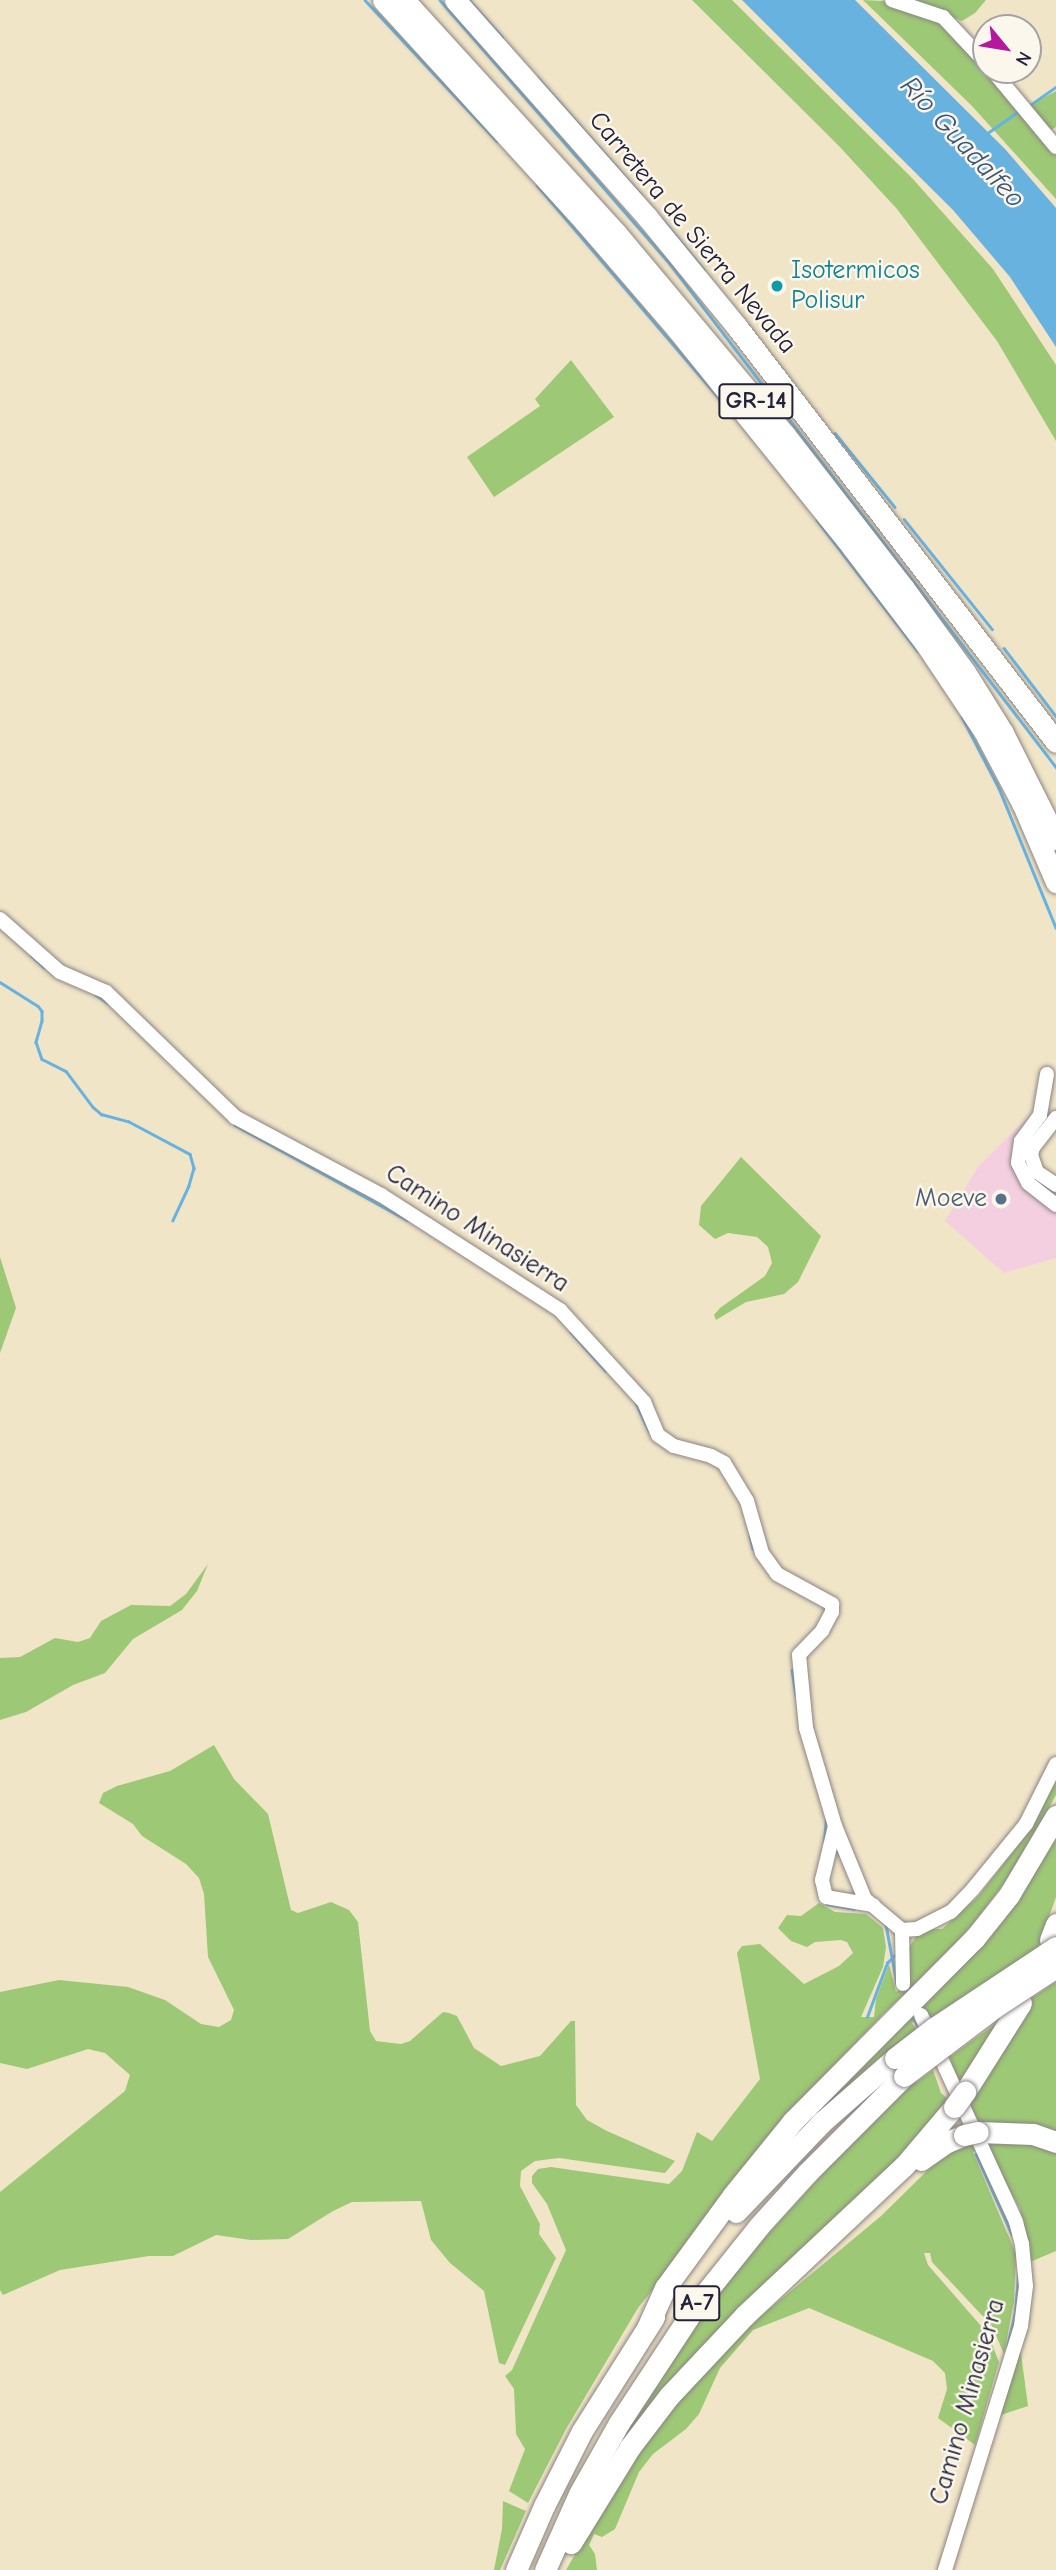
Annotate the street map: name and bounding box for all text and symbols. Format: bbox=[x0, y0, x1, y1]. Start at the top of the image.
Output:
north arrow bbox=[972, 14, 1042, 84]
text: N bbox=[1011, 48, 1036, 69]
water label: Río Guadalfeo bbox=[894, 69, 1032, 215]
street label: Carretera de Sierra Nevada bbox=[582, 106, 802, 360]
place label: Isotermicos Polisur bbox=[791, 255, 920, 316]
marker: Isotermicos Polisur bbox=[769, 278, 785, 294]
road number: GR-14 bbox=[718, 380, 794, 422]
street label: Camino Minasierra bbox=[379, 1158, 575, 1300]
place label: Moeve bbox=[915, 1183, 987, 1215]
marker: Moeve bbox=[993, 1191, 1009, 1207]
road number: A-7 bbox=[672, 2282, 722, 2324]
street label: Camino Minasierra bbox=[924, 2296, 1012, 2508]

